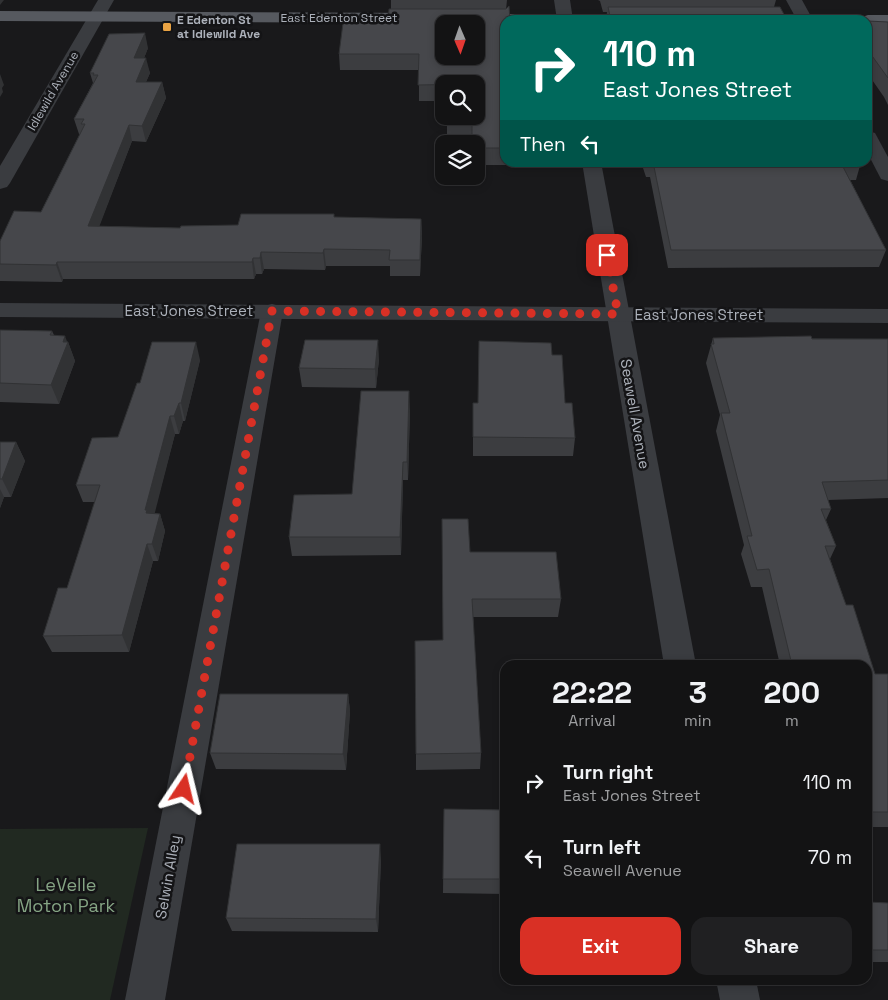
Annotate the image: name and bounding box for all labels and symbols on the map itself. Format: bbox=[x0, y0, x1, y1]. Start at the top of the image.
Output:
street label: East Edenton Street bbox=[280, 10, 398, 26]
place label: E Edenton St at Idlewild Ave bbox=[177, 12, 260, 42]
north arrow bbox=[435, 15, 485, 65]
marker: E Edenton St at Idlewild Ave bbox=[161, 21, 173, 33]
street label: Idlewild Avenue bbox=[24, 48, 82, 134]
pin bbox=[586, 234, 628, 276]
street label: East Jones Street bbox=[125, 301, 254, 320]
street label: East Jones Street bbox=[635, 305, 764, 324]
street label: Seawell Avenue bbox=[616, 357, 655, 470]
position arrow bbox=[157, 762, 209, 814]
street label: Selwin Alley bbox=[151, 833, 184, 920]
park label: LeVelle Moton Park bbox=[17, 873, 116, 917]

